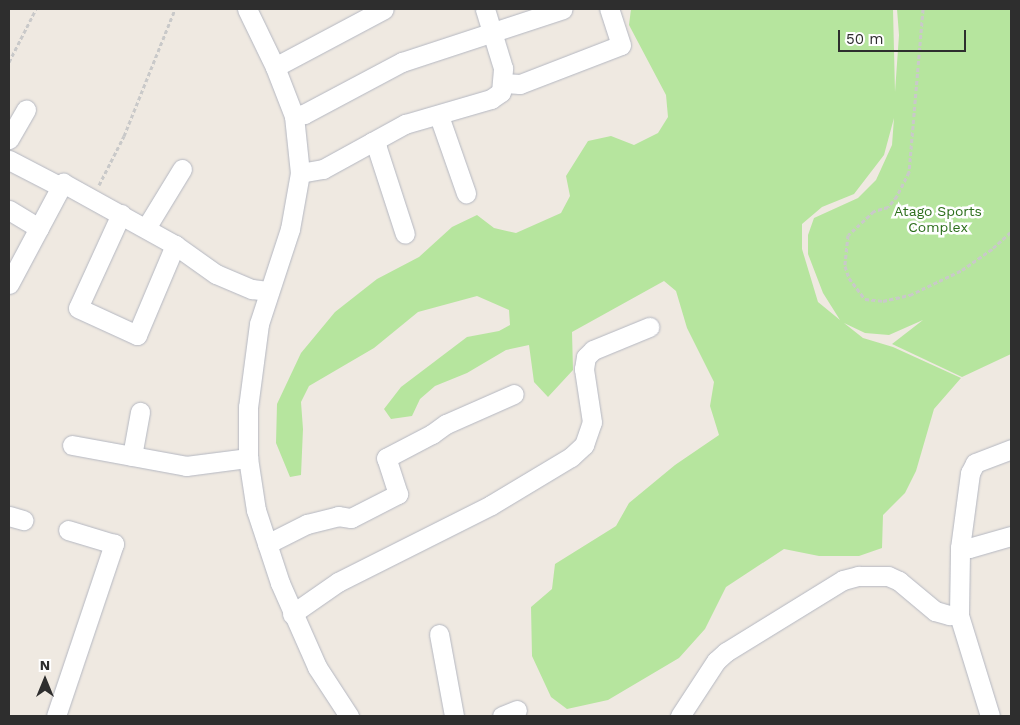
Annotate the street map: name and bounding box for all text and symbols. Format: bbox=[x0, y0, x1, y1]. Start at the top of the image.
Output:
scale bar bbox=[840, 20, 968, 52]
text: 50 m bbox=[846, 30, 883, 48]
park label: Atago Sports Complex bbox=[894, 203, 982, 236]
north arrow bbox=[20, 655, 70, 705]
text: N bbox=[40, 657, 50, 673]

